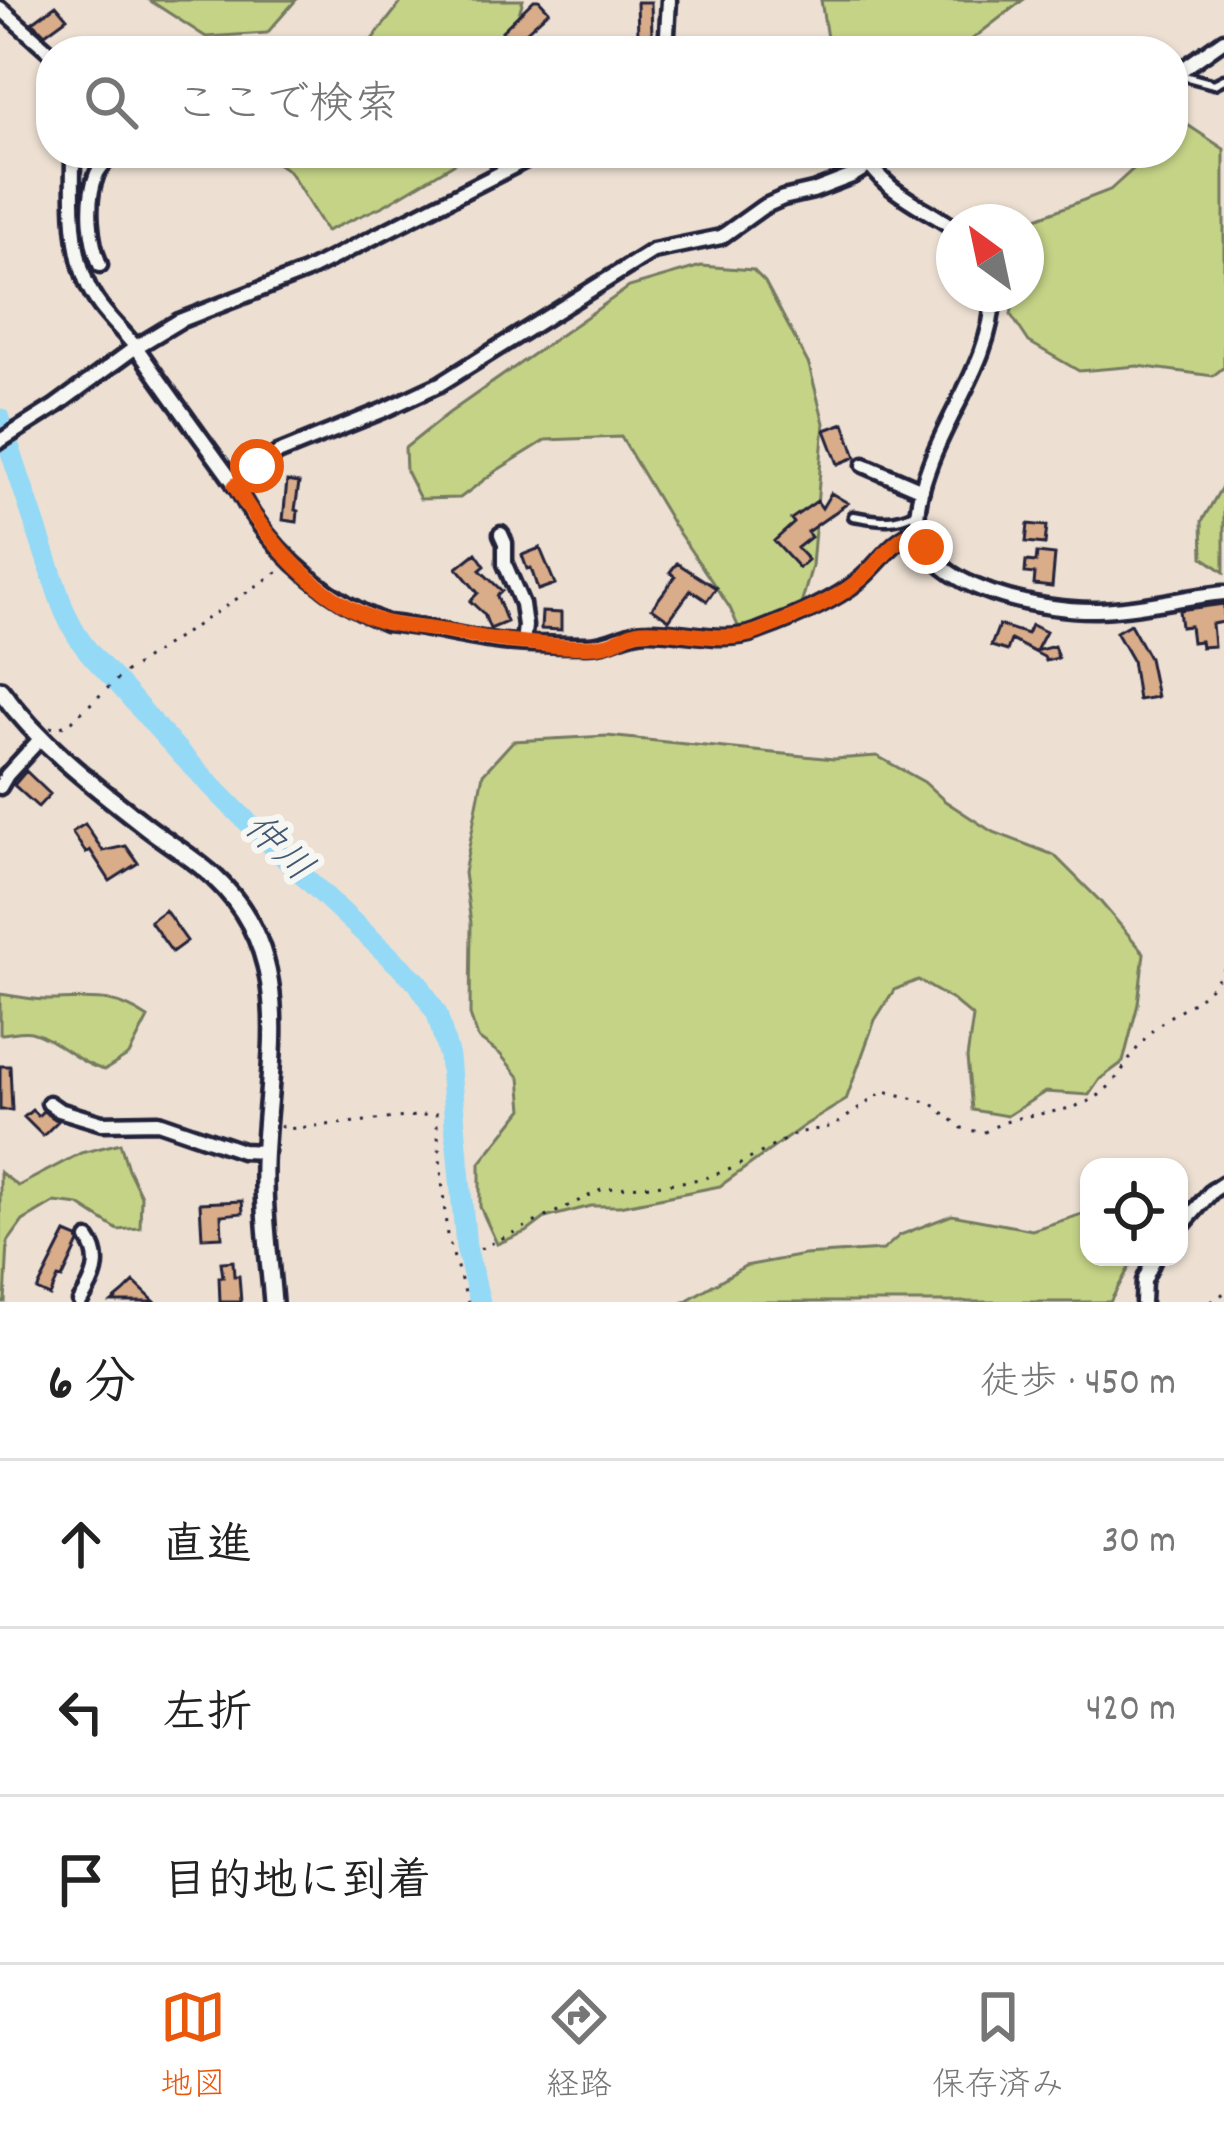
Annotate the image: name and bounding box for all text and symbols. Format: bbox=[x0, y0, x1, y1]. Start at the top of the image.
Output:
search box bbox=[36, 36, 1188, 168]
icon: search bbox=[78, 69, 144, 135]
text: ここで検索 bbox=[174, 76, 399, 140]
north arrow bbox=[936, 204, 1044, 312]
route start bbox=[230, 439, 284, 493]
route end bbox=[899, 520, 953, 574]
water label: 仲川 bbox=[229, 803, 323, 897]
map controls bbox=[1080, 1158, 1188, 1266]
button: locate bbox=[1080, 1158, 1188, 1266]
text: 6 分 bbox=[48, 1351, 136, 1423]
text: 徒歩 · 450 m bbox=[980, 1358, 1176, 1413]
icon: ahead bbox=[48, 1511, 114, 1577]
text: 30 m bbox=[1102, 1516, 1176, 1571]
text: 直進 bbox=[162, 1517, 252, 1581]
icon: left bbox=[48, 1679, 114, 1745]
text: 420 m bbox=[1086, 1684, 1176, 1739]
text: 左折 bbox=[162, 1685, 252, 1749]
icon: arrive bbox=[48, 1847, 114, 1913]
text: 目的地に到着 bbox=[162, 1853, 432, 1917]
tab: 地図 bbox=[160, 1984, 226, 2111]
tab: 経路 bbox=[546, 1984, 612, 2111]
tab: 保存済み bbox=[932, 1984, 1064, 2111]

